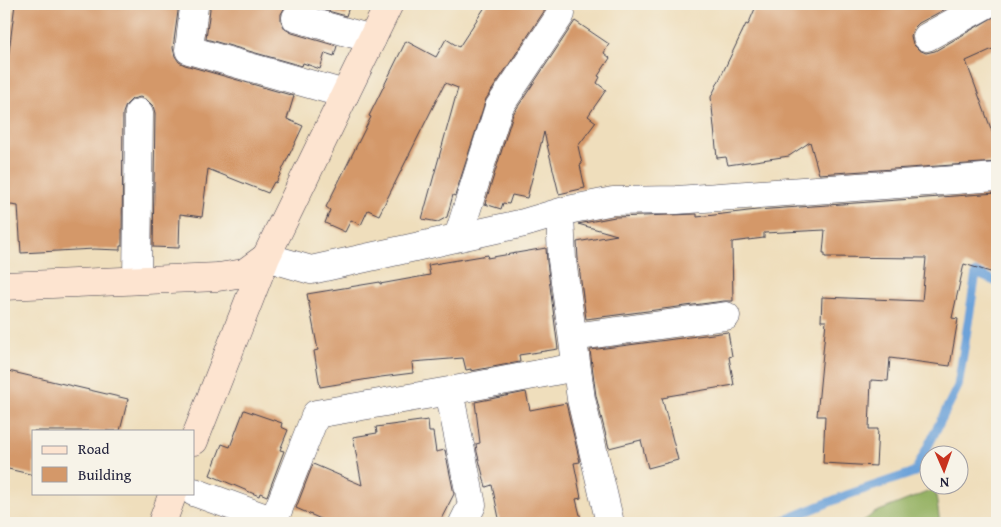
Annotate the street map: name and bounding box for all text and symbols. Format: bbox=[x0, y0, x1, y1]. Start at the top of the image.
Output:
legend bbox=[32, 430, 195, 494]
text: Road bbox=[78, 438, 109, 459]
north arrow bbox=[918, 444, 968, 494]
text: Building bbox=[78, 464, 132, 485]
text: N bbox=[939, 473, 949, 493]

